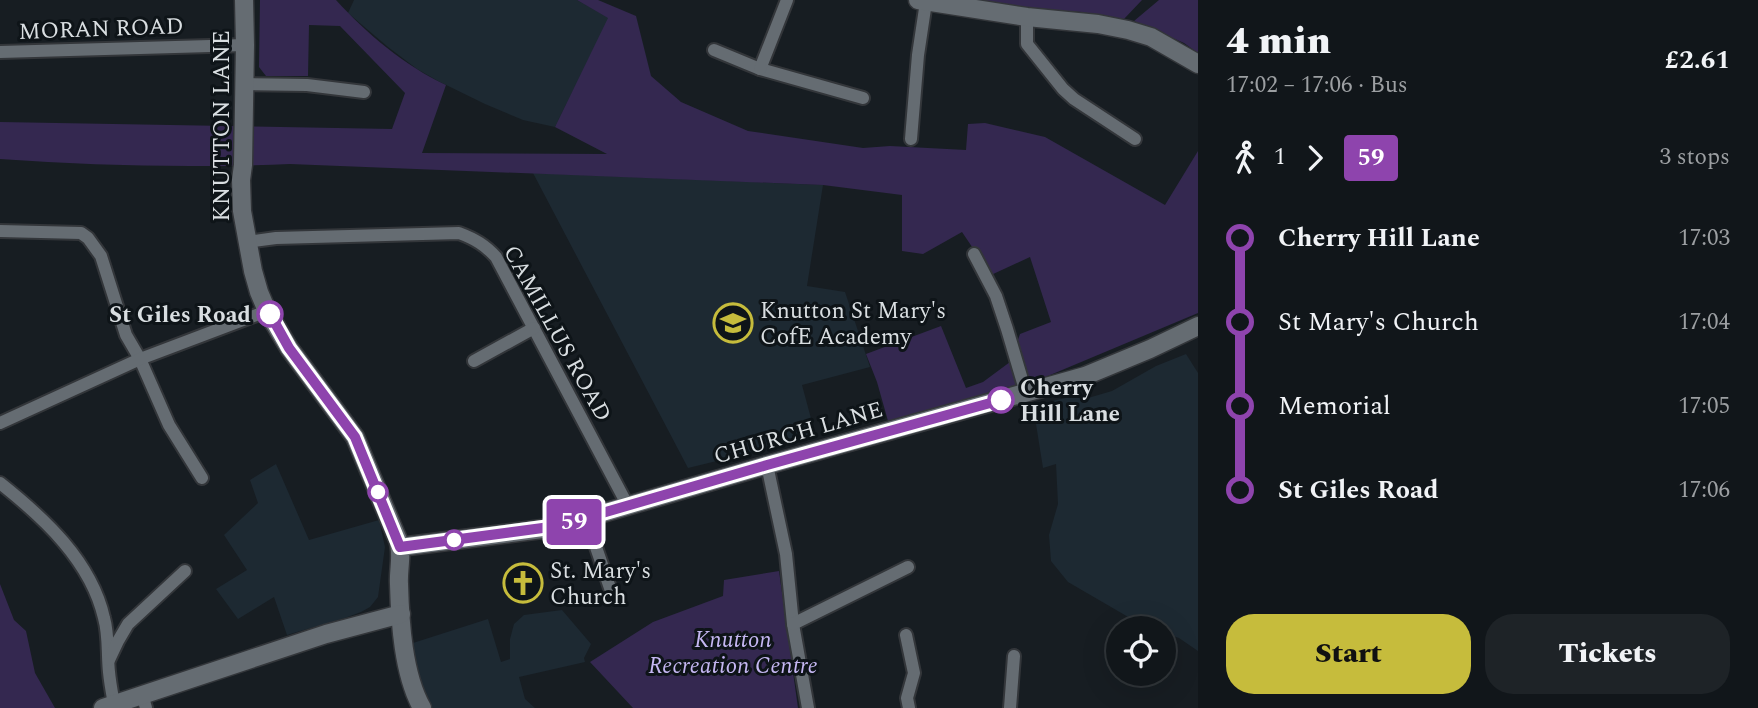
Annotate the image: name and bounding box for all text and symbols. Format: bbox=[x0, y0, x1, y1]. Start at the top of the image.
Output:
street label: MORAN ROAD bbox=[18, 9, 184, 50]
text: 4 min bbox=[1226, 13, 1331, 71]
street label: KNUTTON LANE bbox=[205, 30, 240, 222]
text: £2.61 bbox=[1665, 40, 1730, 80]
text: 17:02 – 17:06 · Bus bbox=[1226, 68, 1408, 103]
icon: walk bbox=[1226, 139, 1264, 177]
icon: forward bbox=[1296, 139, 1334, 177]
text: 1 bbox=[1274, 140, 1286, 175]
text: 59 bbox=[1358, 140, 1384, 176]
text: 3 stops bbox=[1660, 140, 1730, 175]
text: Cherry Hill Lane bbox=[1278, 218, 1480, 258]
text: 17:03 bbox=[1678, 221, 1730, 256]
street label: CAMILLUS ROAD bbox=[494, 239, 620, 429]
place label: Knutton St Mary's CofE Academy bbox=[760, 294, 946, 355]
place label: St Giles Road bbox=[109, 298, 251, 333]
marker: St Giles Road bbox=[257, 301, 283, 327]
school or university icon: Knutton St Mary's CofE Academy bbox=[712, 302, 754, 344]
text: St Mary's Church bbox=[1278, 302, 1479, 342]
text: 17:04 bbox=[1678, 305, 1730, 340]
place label: Cherry Hill Lane bbox=[1020, 371, 1120, 432]
text: Memorial bbox=[1278, 386, 1391, 426]
marker: Cherry Hill Lane bbox=[988, 387, 1014, 413]
text: 17:05 bbox=[1678, 389, 1730, 424]
street label: CHURCH LANE bbox=[710, 393, 887, 474]
text: St Giles Road bbox=[1278, 470, 1439, 510]
text: 17:06 bbox=[1678, 473, 1730, 508]
unlabelled marker bbox=[368, 482, 388, 502]
line badge: 59 bbox=[542, 499, 606, 545]
text: 59 bbox=[561, 504, 587, 540]
unlabelled marker bbox=[444, 530, 464, 550]
place label: St. Mary's Church bbox=[550, 554, 651, 615]
church icon: St. Mary's Church bbox=[502, 562, 544, 604]
button: Start bbox=[1226, 614, 1471, 694]
button: Tickets bbox=[1485, 614, 1730, 694]
map controls bbox=[1106, 616, 1176, 686]
button: locate bbox=[1106, 616, 1176, 686]
park label: Knutton Recreation Centre bbox=[648, 623, 818, 684]

